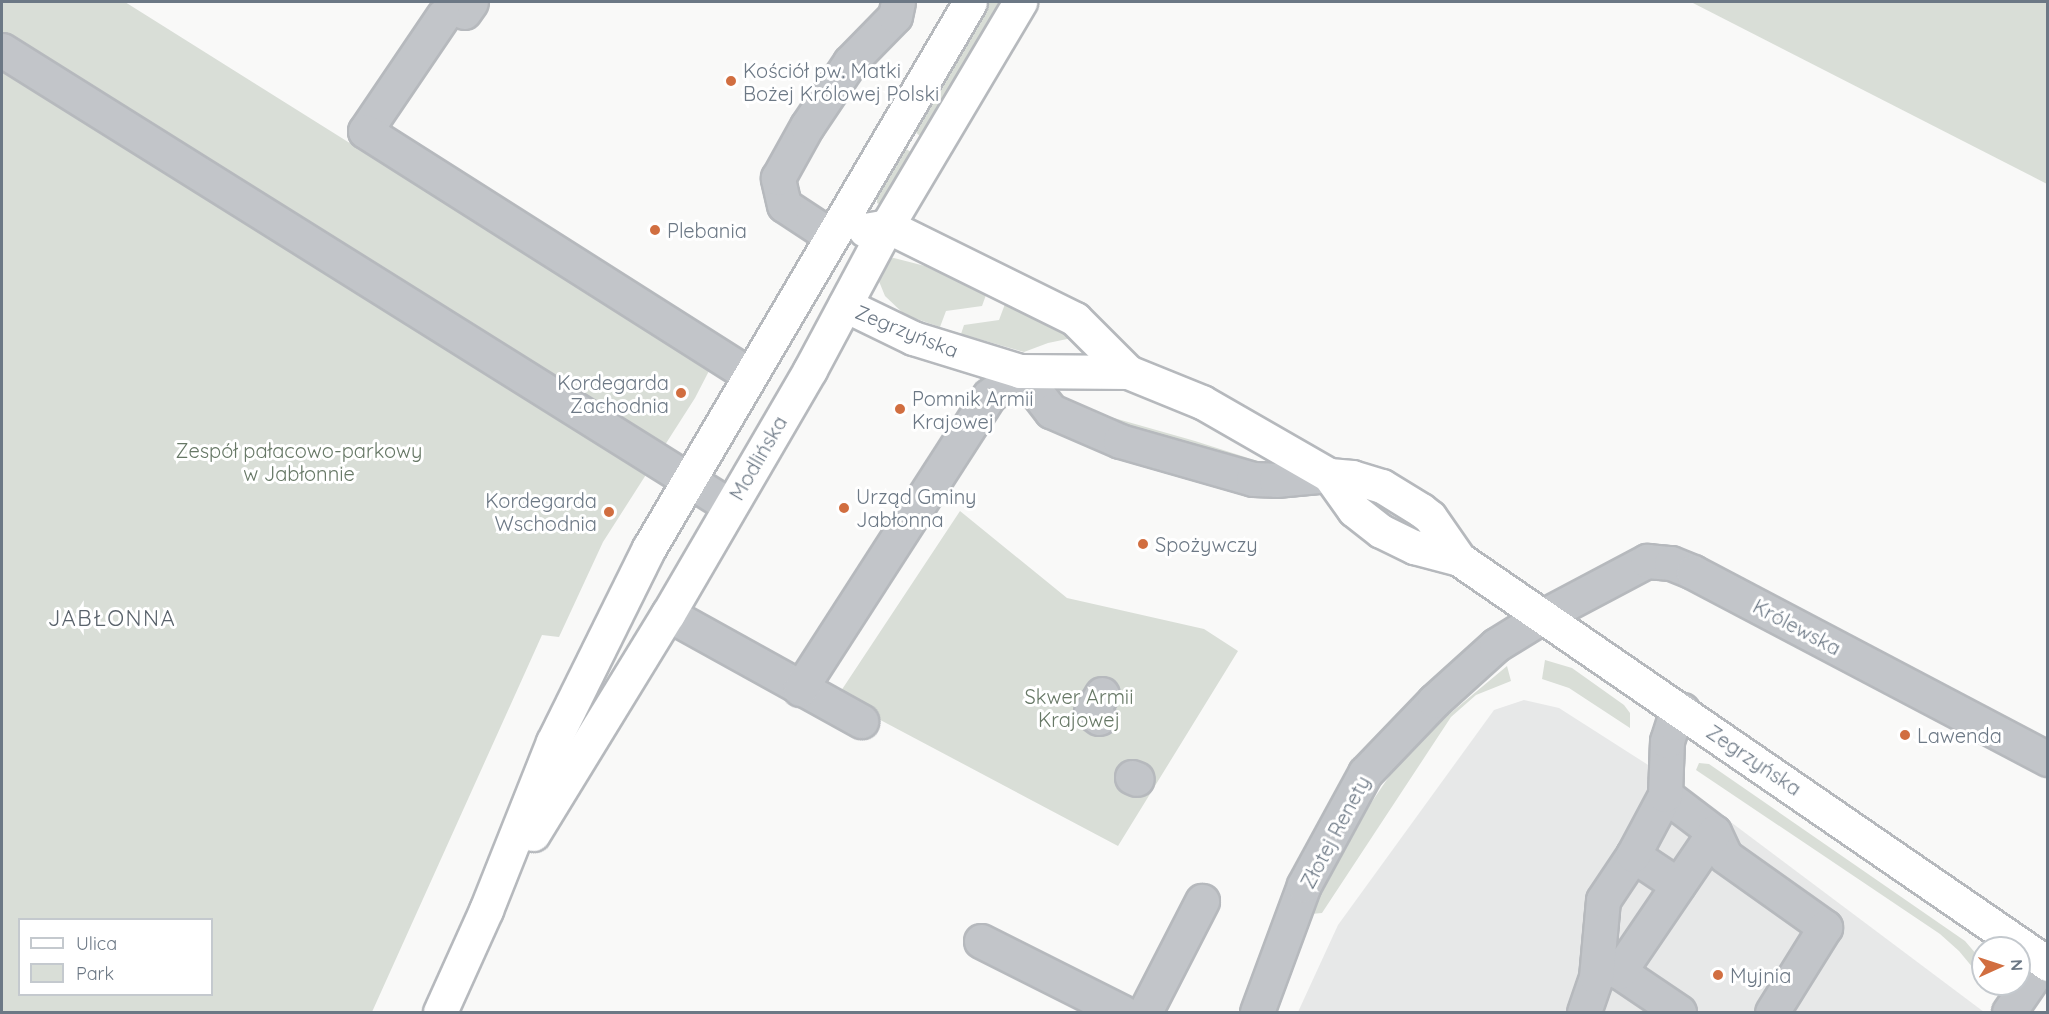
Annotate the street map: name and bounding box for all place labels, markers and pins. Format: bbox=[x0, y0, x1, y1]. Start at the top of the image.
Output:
place label: Kościół pw. Matki Bożej Królowej Polski bbox=[743, 58, 939, 105]
marker: Kościół pw. Matki Bożej Królowej Polski bbox=[724, 74, 738, 88]
place label: Plebania bbox=[667, 218, 747, 242]
marker: Plebania bbox=[648, 223, 662, 237]
place label: Kordegarda Zachodnia bbox=[557, 370, 669, 417]
marker: Kordegarda Zachodnia bbox=[674, 386, 688, 400]
place label: Pomnik Armii Krajowej bbox=[912, 386, 1033, 433]
marker: Pomnik Armii Krajowej bbox=[893, 402, 907, 416]
place label: Urząd Gminy Jabłonna bbox=[856, 484, 976, 531]
place label: Kordegarda Wschodnia bbox=[485, 488, 597, 535]
marker: Urząd Gminy Jabłonna bbox=[837, 501, 851, 515]
marker: Kordegarda Wschodnia bbox=[602, 505, 616, 519]
place label: Spożywczy bbox=[1155, 532, 1258, 556]
marker: Spożywczy bbox=[1136, 537, 1150, 551]
place label: Lawenda bbox=[1917, 723, 2002, 747]
marker: Lawenda bbox=[1898, 728, 1912, 742]
place label: Myjnia bbox=[1730, 963, 1791, 987]
marker: Myjnia bbox=[1711, 968, 1725, 982]

